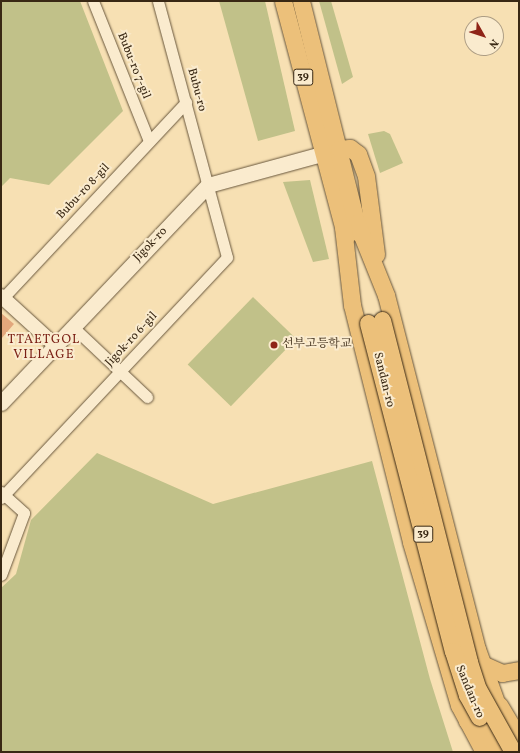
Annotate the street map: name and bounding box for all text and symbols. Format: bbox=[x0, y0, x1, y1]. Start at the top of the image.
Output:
north arrow bbox=[464, 16, 504, 56]
street label: Bubu-ro 7-gil bbox=[113, 31, 153, 101]
text: N bbox=[485, 35, 501, 51]
street label: Bubu-ro bbox=[183, 67, 209, 113]
road number: 39 bbox=[293, 68, 313, 86]
street label: Bubu-ro 8-gil bbox=[55, 161, 113, 223]
street label: Jigok-ro bbox=[131, 225, 171, 265]
street label: Jigok-ro 6-gil bbox=[103, 310, 161, 370]
district label: TTAETGOL VILLAGE bbox=[8, 333, 80, 364]
place label: 선부고등학교 bbox=[282, 338, 352, 352]
marker: 선부고등학교 bbox=[269, 340, 279, 350]
street label: Sandan-ro bbox=[369, 351, 397, 409]
road number: 39 bbox=[413, 525, 433, 543]
street label: Sandan-ro bbox=[451, 663, 487, 721]

